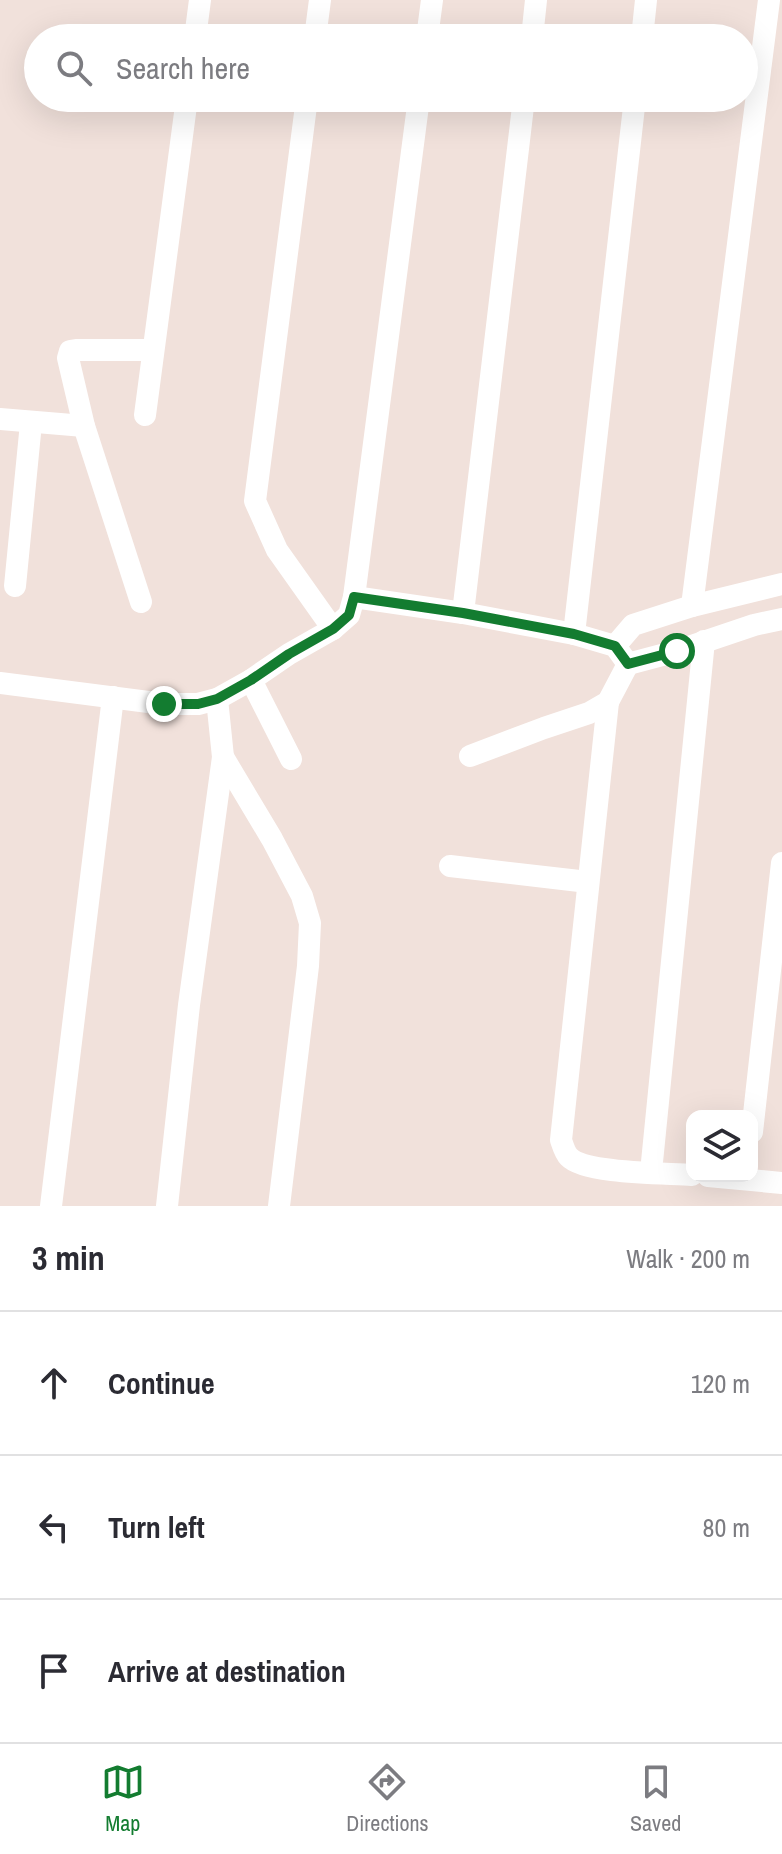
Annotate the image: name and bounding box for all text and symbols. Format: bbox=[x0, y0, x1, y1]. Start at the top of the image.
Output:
search box bbox=[24, 24, 758, 112]
icon: search bbox=[52, 46, 96, 90]
text: Search here bbox=[116, 48, 250, 88]
route start bbox=[659, 633, 695, 669]
route end bbox=[146, 686, 182, 722]
map controls bbox=[686, 1110, 758, 1182]
button: layers bbox=[686, 1110, 758, 1182]
text: 3 min bbox=[32, 1235, 105, 1281]
text: Walk · 200 m bbox=[626, 1241, 750, 1276]
icon: ahead bbox=[32, 1361, 76, 1405]
text: Continue bbox=[108, 1363, 215, 1403]
text: 120 m bbox=[691, 1366, 750, 1401]
icon: left bbox=[32, 1505, 76, 1549]
text: Turn left bbox=[108, 1507, 205, 1547]
text: 80 m bbox=[703, 1510, 750, 1545]
icon: arrive bbox=[32, 1649, 76, 1693]
text: Arrive at destination bbox=[108, 1651, 346, 1691]
tab: Map bbox=[101, 1760, 145, 1838]
tab: Directions bbox=[346, 1760, 429, 1838]
tab: Saved bbox=[630, 1760, 681, 1838]

